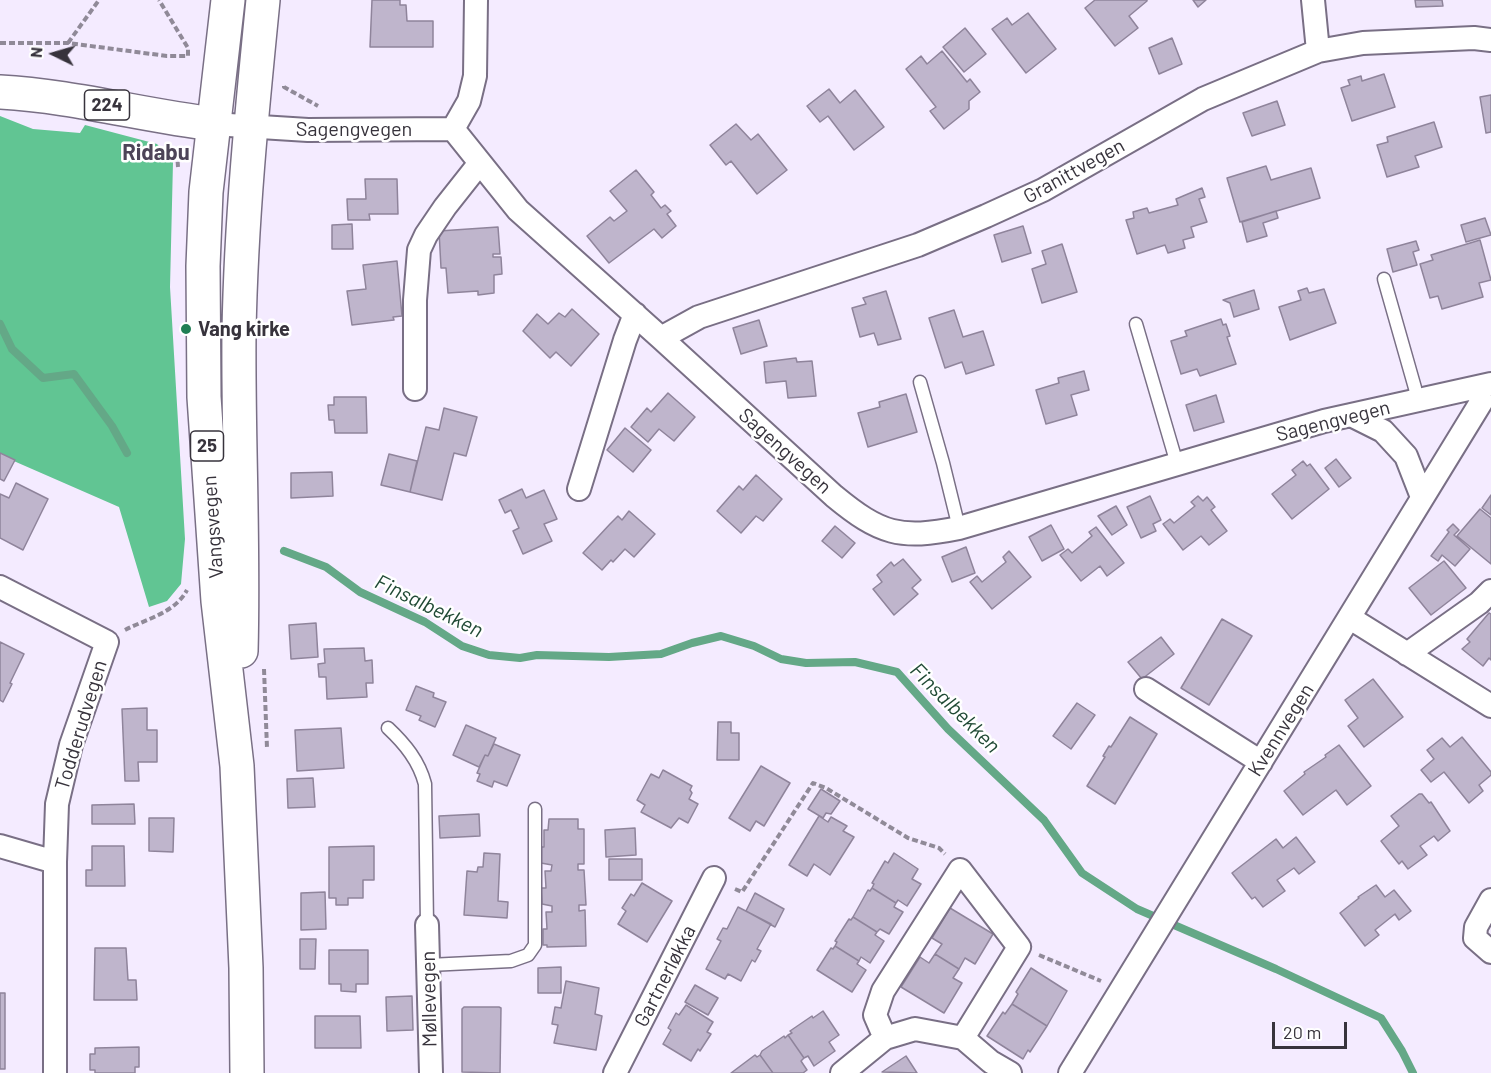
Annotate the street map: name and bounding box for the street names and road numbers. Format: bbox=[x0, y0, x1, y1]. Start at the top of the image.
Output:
road number: 224 bbox=[84, 90, 130, 120]
street label: Sagengvegen bbox=[296, 117, 412, 141]
street label: Granittvegen bbox=[1019, 133, 1129, 209]
street label: Sagengvegen bbox=[1273, 395, 1393, 447]
street label: Sagengvegen bbox=[734, 403, 836, 499]
road number: 25 bbox=[190, 431, 224, 461]
street label: Vangsvegen bbox=[197, 475, 229, 579]
street label: Todderudvegen bbox=[50, 657, 112, 793]
street label: Kvennvegen bbox=[1243, 679, 1319, 781]
street label: Gartnerløkka bbox=[629, 921, 701, 1031]
street label: Møllevegen bbox=[416, 951, 442, 1047]

